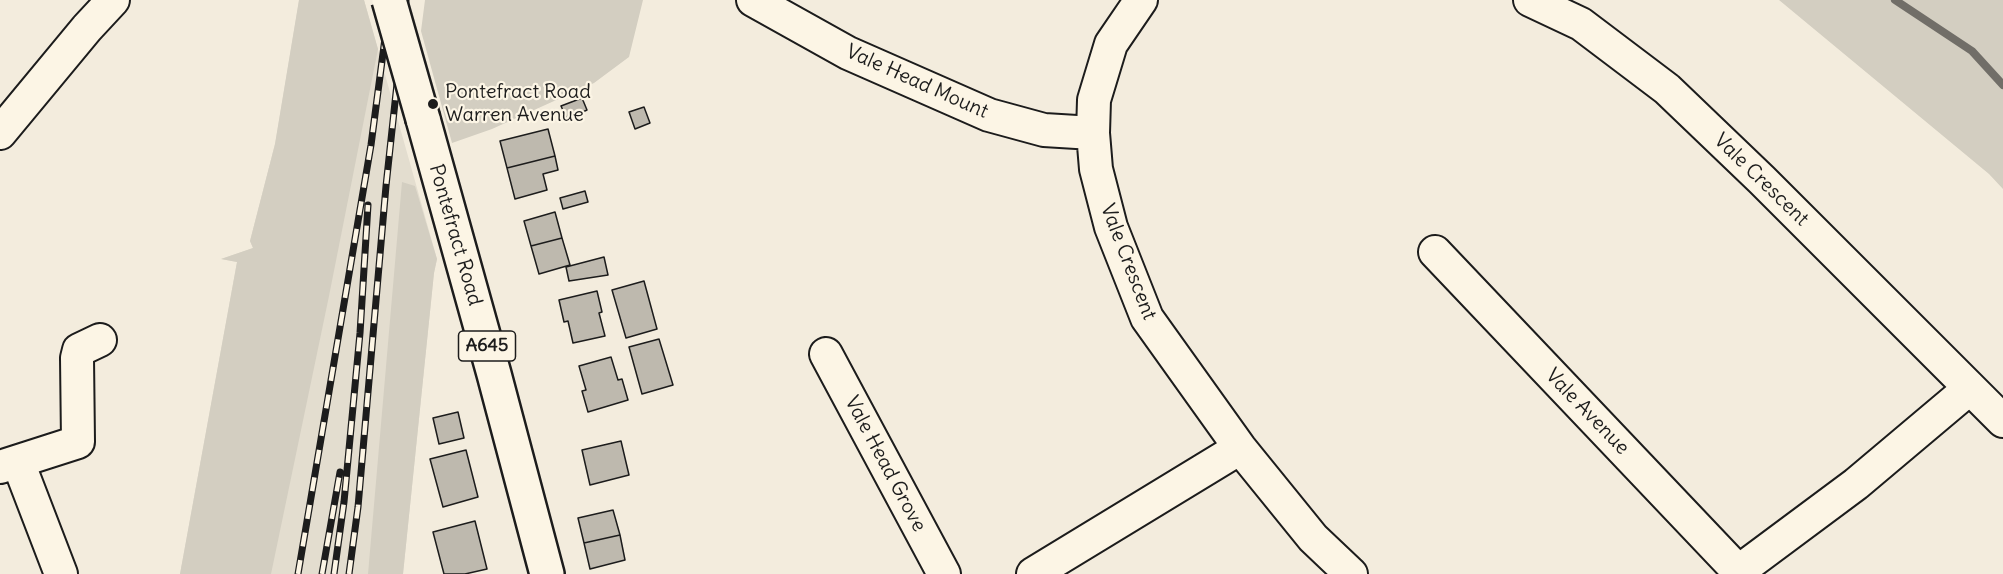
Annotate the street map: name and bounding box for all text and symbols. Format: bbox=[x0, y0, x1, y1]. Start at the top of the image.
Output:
street label: Vale Head Mount bbox=[842, 40, 992, 124]
place label: Pontefract Road Warren Avenue bbox=[445, 80, 591, 127]
marker: Pontefract Road Warren Avenue bbox=[426, 97, 440, 111]
street label: Vale Crescent bbox=[1709, 129, 1813, 231]
street label: Pontefract Road bbox=[423, 162, 487, 308]
street label: Vale Crescent bbox=[1095, 201, 1161, 323]
road number: A645 bbox=[458, 331, 516, 361]
street label: Vale Avenue bbox=[1540, 364, 1634, 460]
street label: Vale Head Grove bbox=[839, 392, 931, 536]

